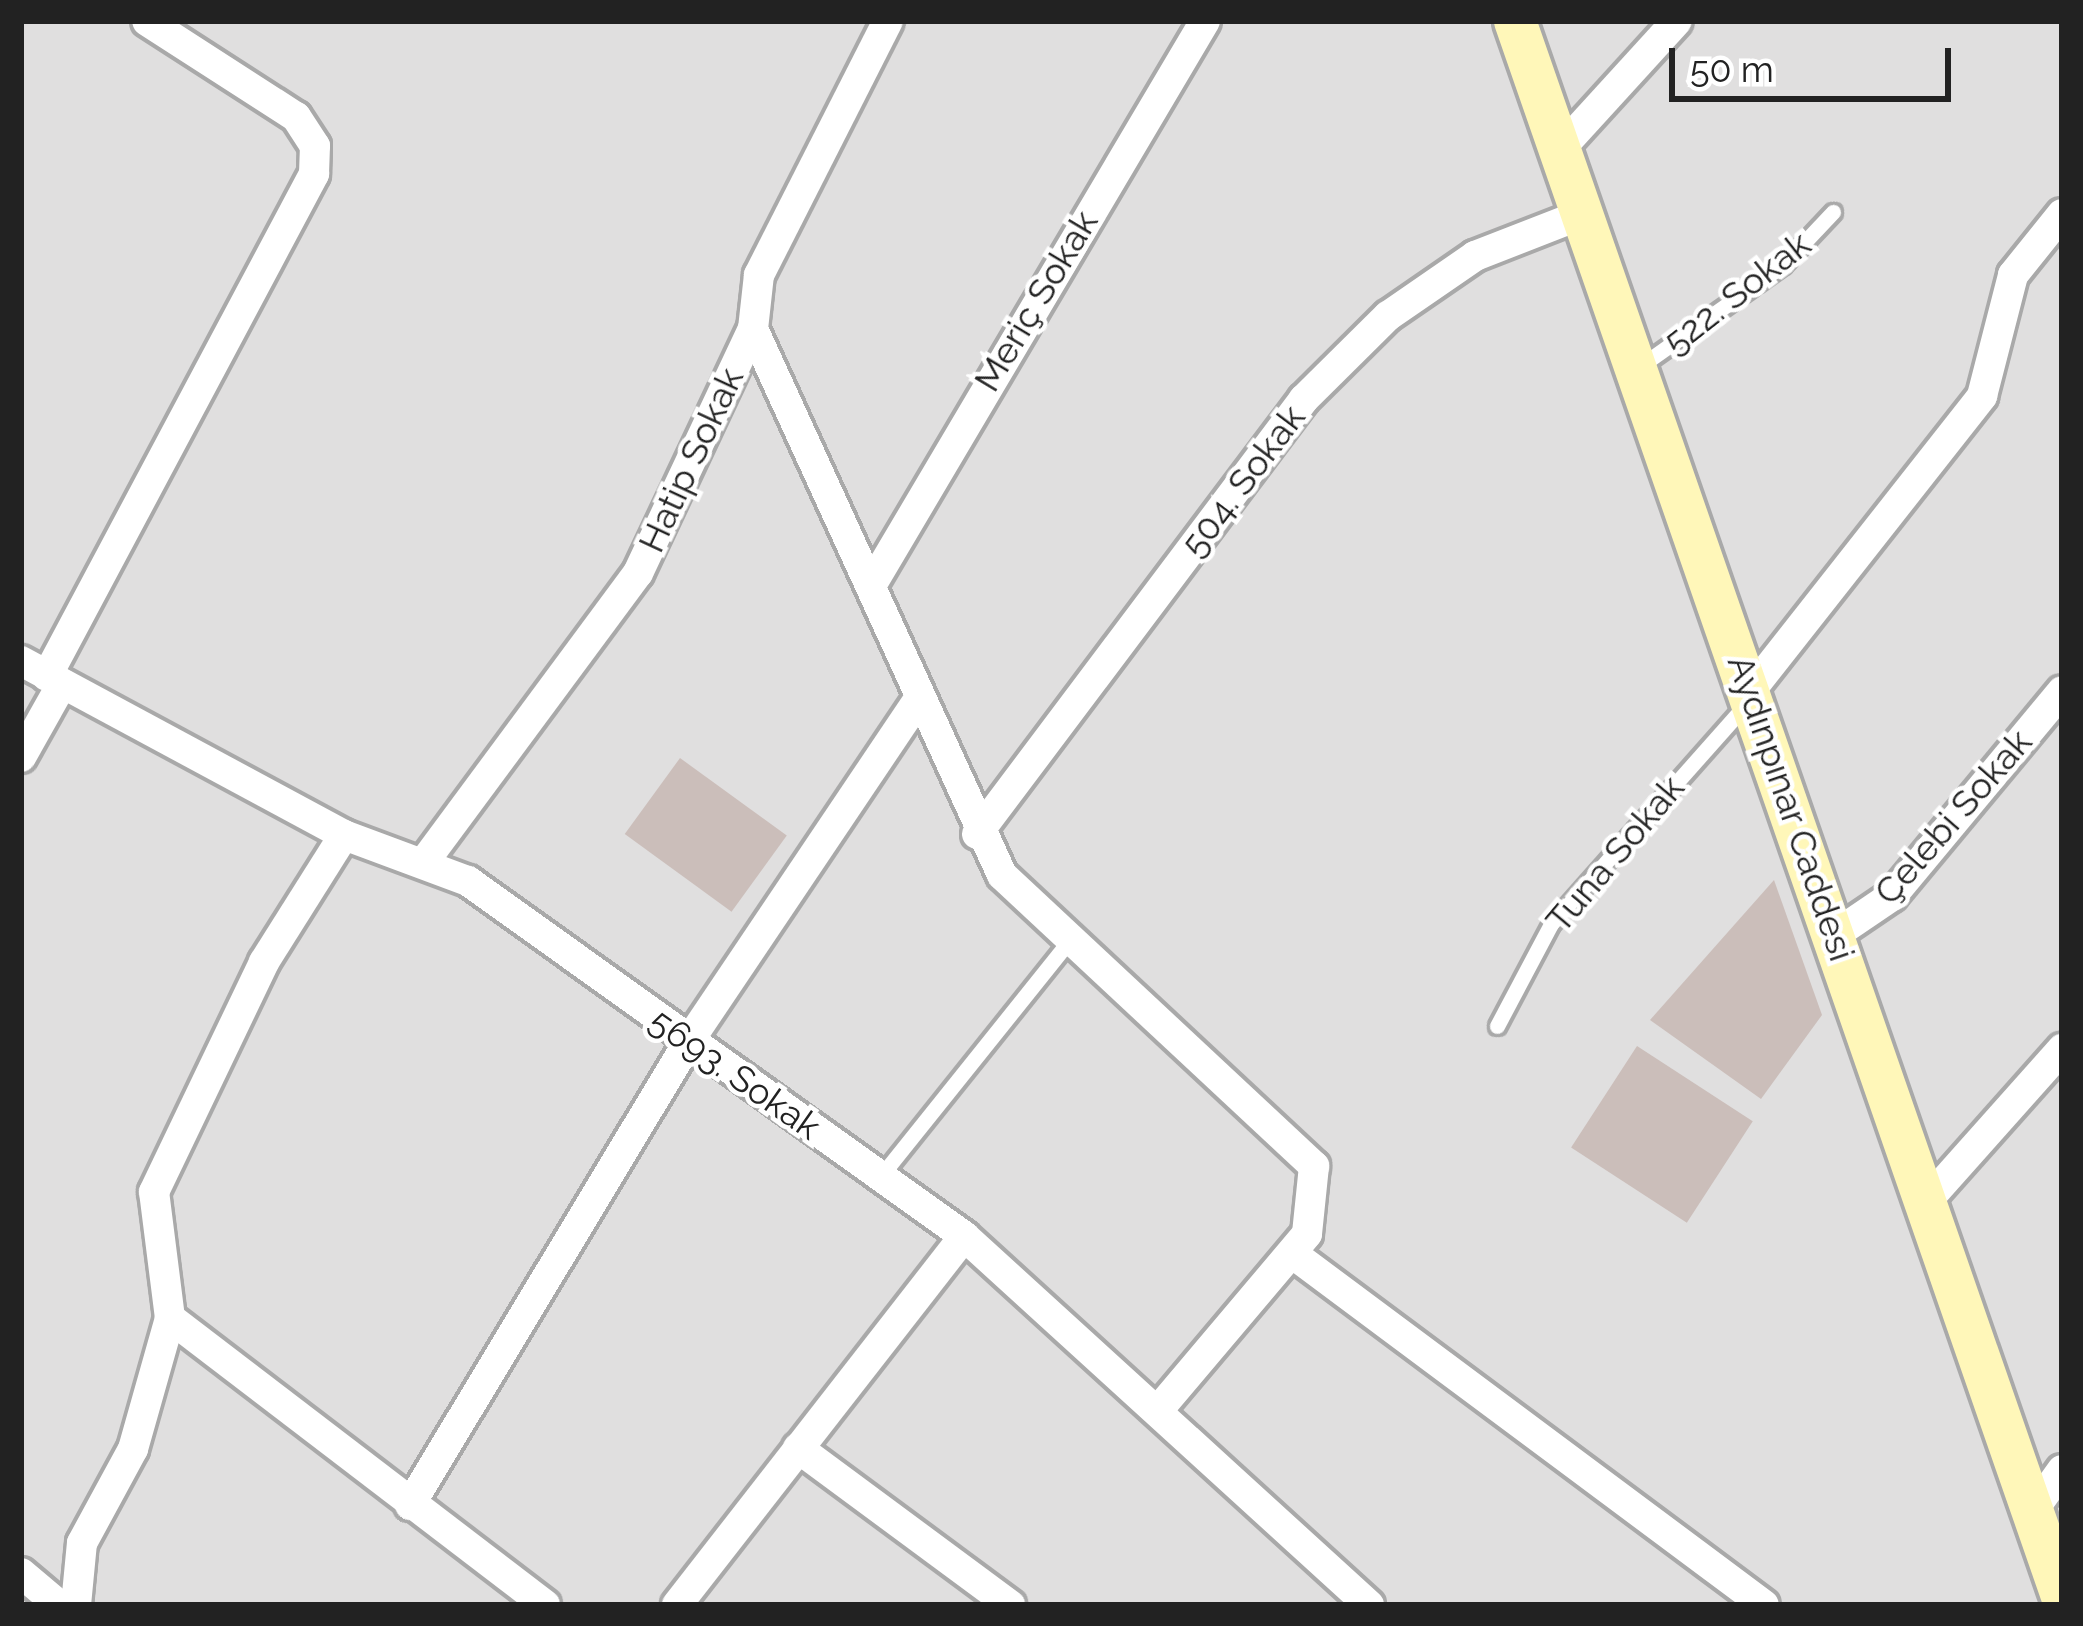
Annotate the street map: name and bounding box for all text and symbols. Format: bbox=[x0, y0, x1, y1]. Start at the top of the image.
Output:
scale bar bbox=[1675, 24, 1957, 98]
text: 50 m bbox=[1690, 48, 1774, 90]
street label: Meriç Sokak bbox=[965, 203, 1107, 399]
street label: 522. Sokak bbox=[1655, 222, 1819, 364]
street label: Hatip Sokak bbox=[630, 361, 752, 559]
street label: 504. Sokak bbox=[1172, 397, 1314, 565]
street label: Aydınpınar Caddesi bbox=[1718, 649, 1864, 967]
street label: Çelebi Sokak bbox=[1866, 721, 2040, 913]
street label: Tuna Sokak bbox=[1537, 767, 1693, 941]
street label: 5693. Sokak bbox=[641, 999, 829, 1149]

